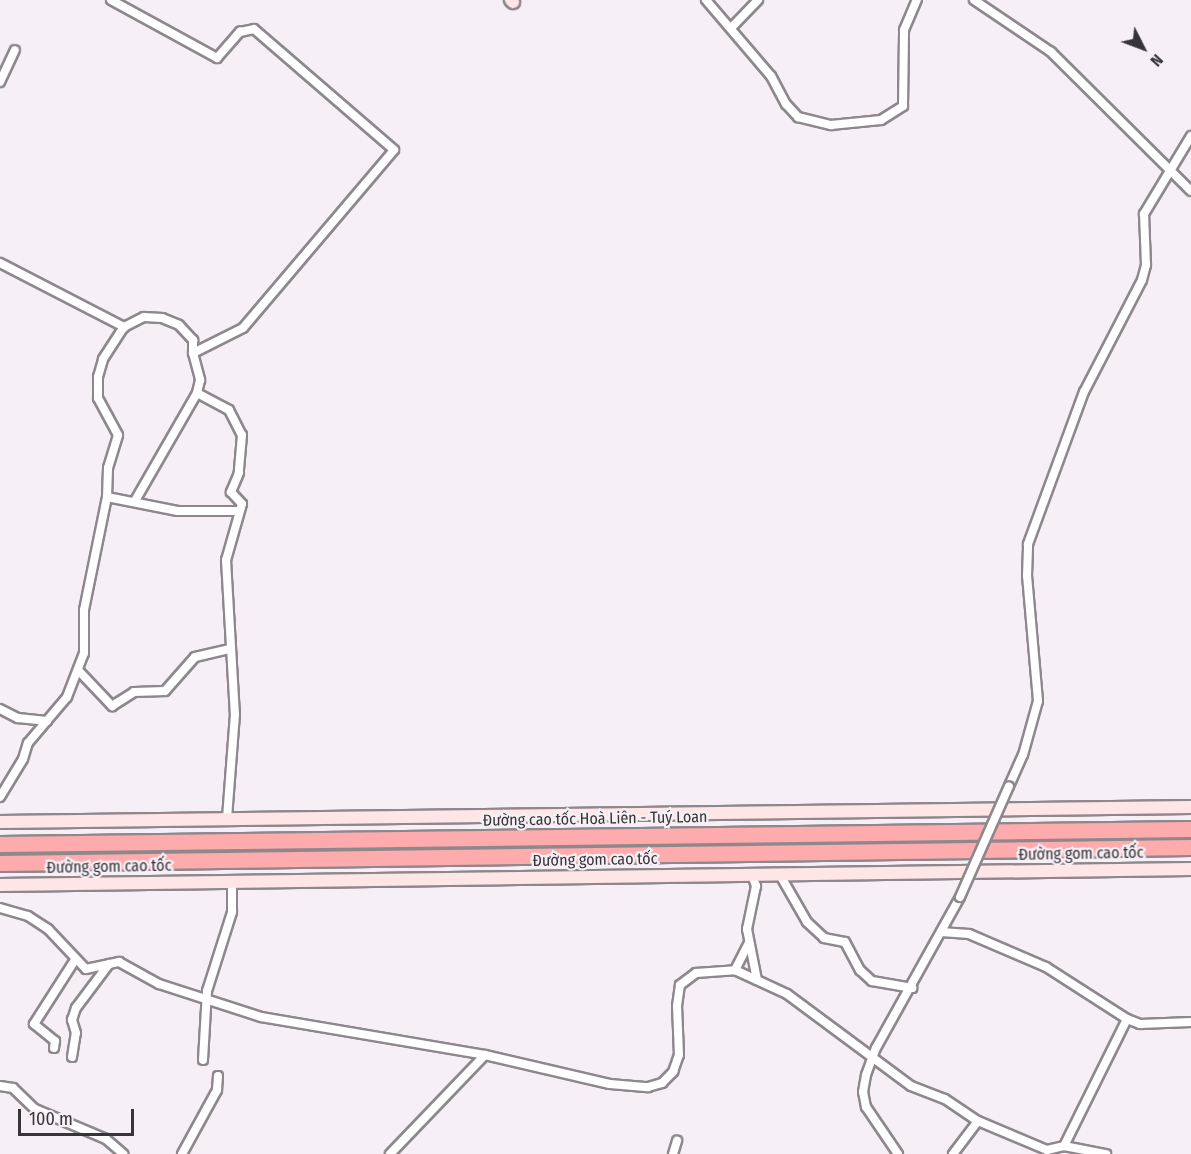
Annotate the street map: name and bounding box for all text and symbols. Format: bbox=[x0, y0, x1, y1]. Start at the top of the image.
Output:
north arrow bbox=[1113, 18, 1173, 78]
text: N bbox=[1146, 50, 1167, 70]
street label: Đường cao tốc Hoà Liên - Tuý Loan bbox=[482, 807, 708, 831]
street label: Đường gom cao tốc bbox=[1018, 843, 1144, 865]
street label: Đường gom cao tốc bbox=[532, 849, 658, 871]
street label: Đường gom cao tốc bbox=[46, 856, 172, 878]
scale bar bbox=[21, 1097, 136, 1135]
text: 100 m bbox=[29, 1108, 73, 1130]

